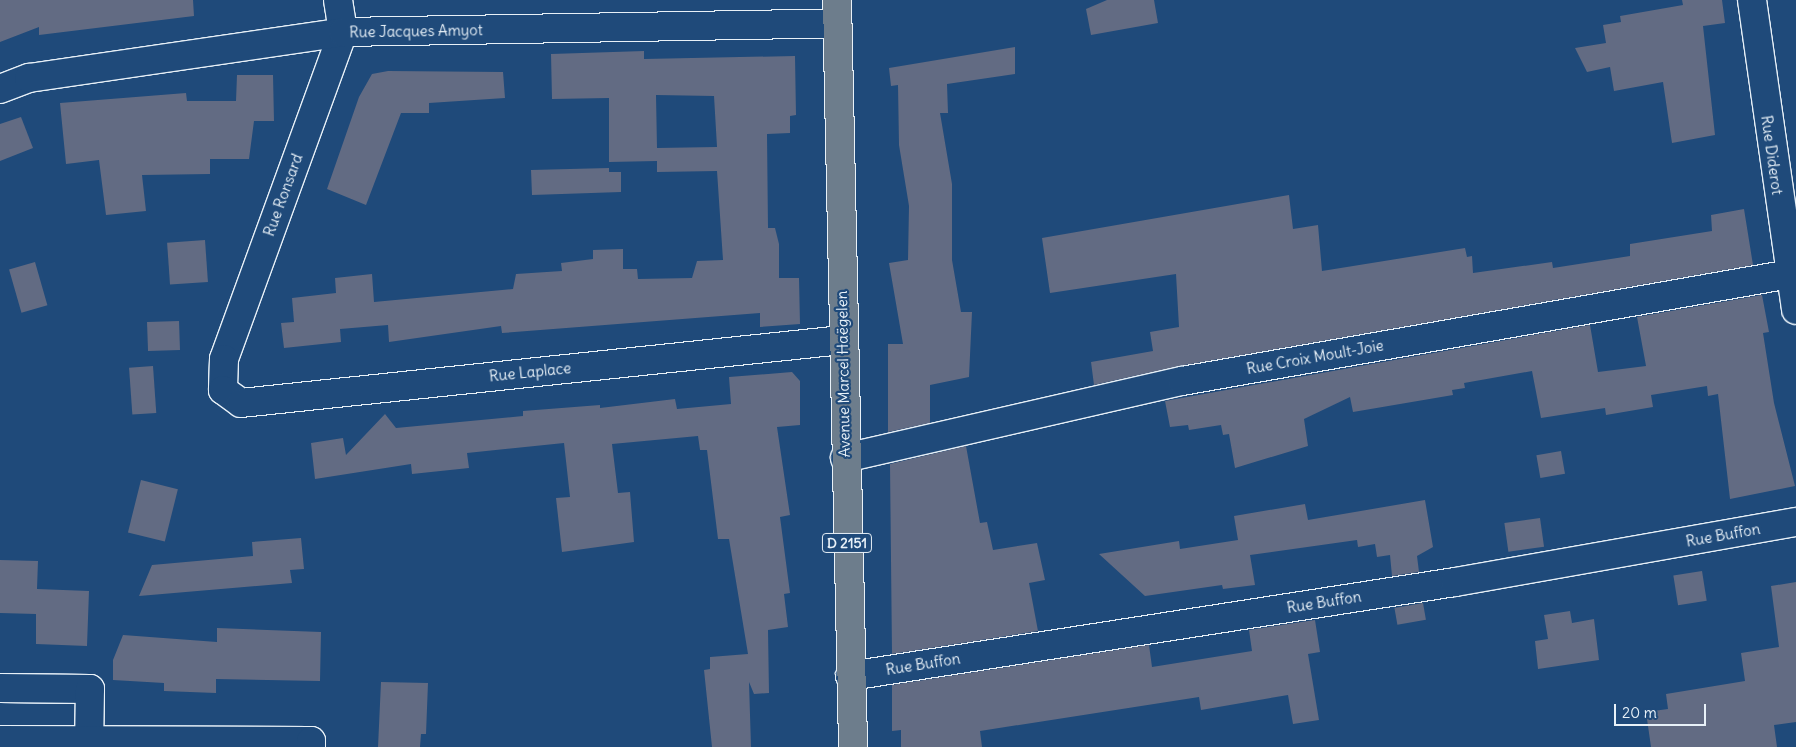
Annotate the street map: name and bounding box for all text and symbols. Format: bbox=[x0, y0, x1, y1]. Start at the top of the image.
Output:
street label: Rue Jacques Amyot bbox=[349, 21, 483, 41]
street label: Rue Diderot bbox=[1758, 114, 1786, 196]
street label: Rue Ronsard bbox=[260, 151, 306, 239]
street label: Avenue Marcel Haëgelen bbox=[833, 290, 853, 458]
street label: Rue Croix Moult-Joie bbox=[1245, 336, 1385, 378]
street label: Rue Laplace bbox=[488, 359, 572, 385]
street label: Rue Buffon bbox=[1684, 520, 1762, 550]
road number: D 2151 bbox=[821, 532, 873, 554]
street label: Rue Buffon bbox=[1285, 587, 1363, 617]
street label: Rue Buffon bbox=[884, 649, 962, 679]
scale bar bbox=[1616, 694, 1708, 726]
text: 20 m bbox=[1622, 703, 1657, 722]

